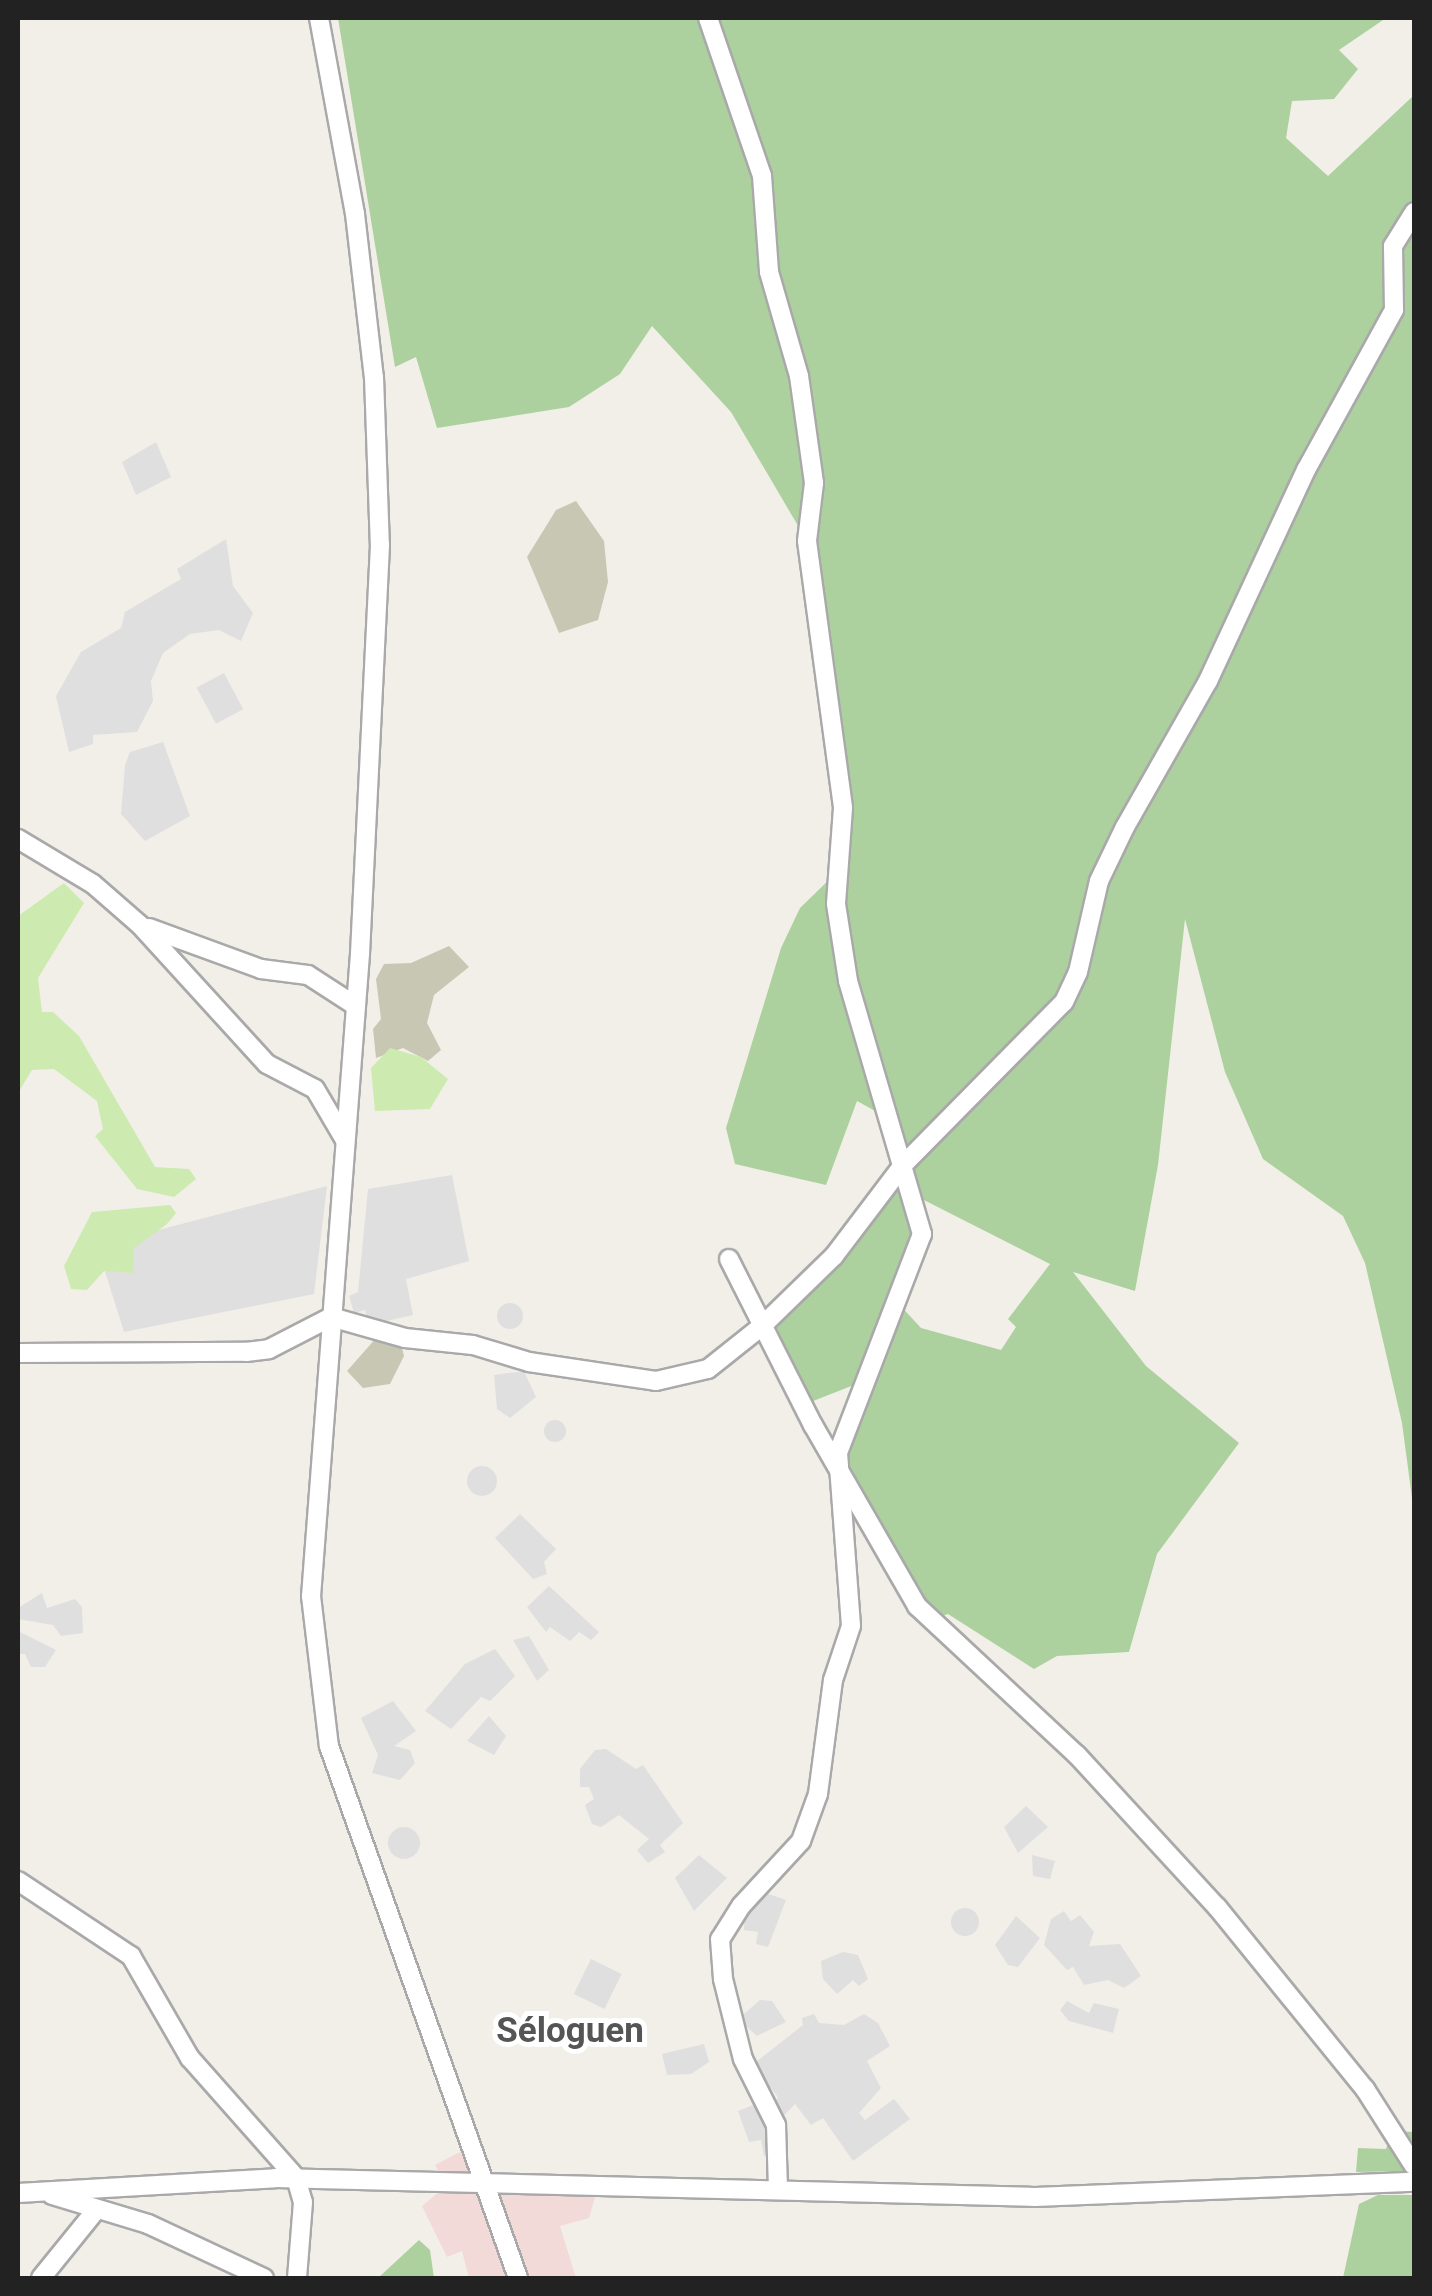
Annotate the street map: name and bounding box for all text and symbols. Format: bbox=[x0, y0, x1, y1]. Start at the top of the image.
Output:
district label: Séloguen bbox=[496, 2010, 644, 2052]

